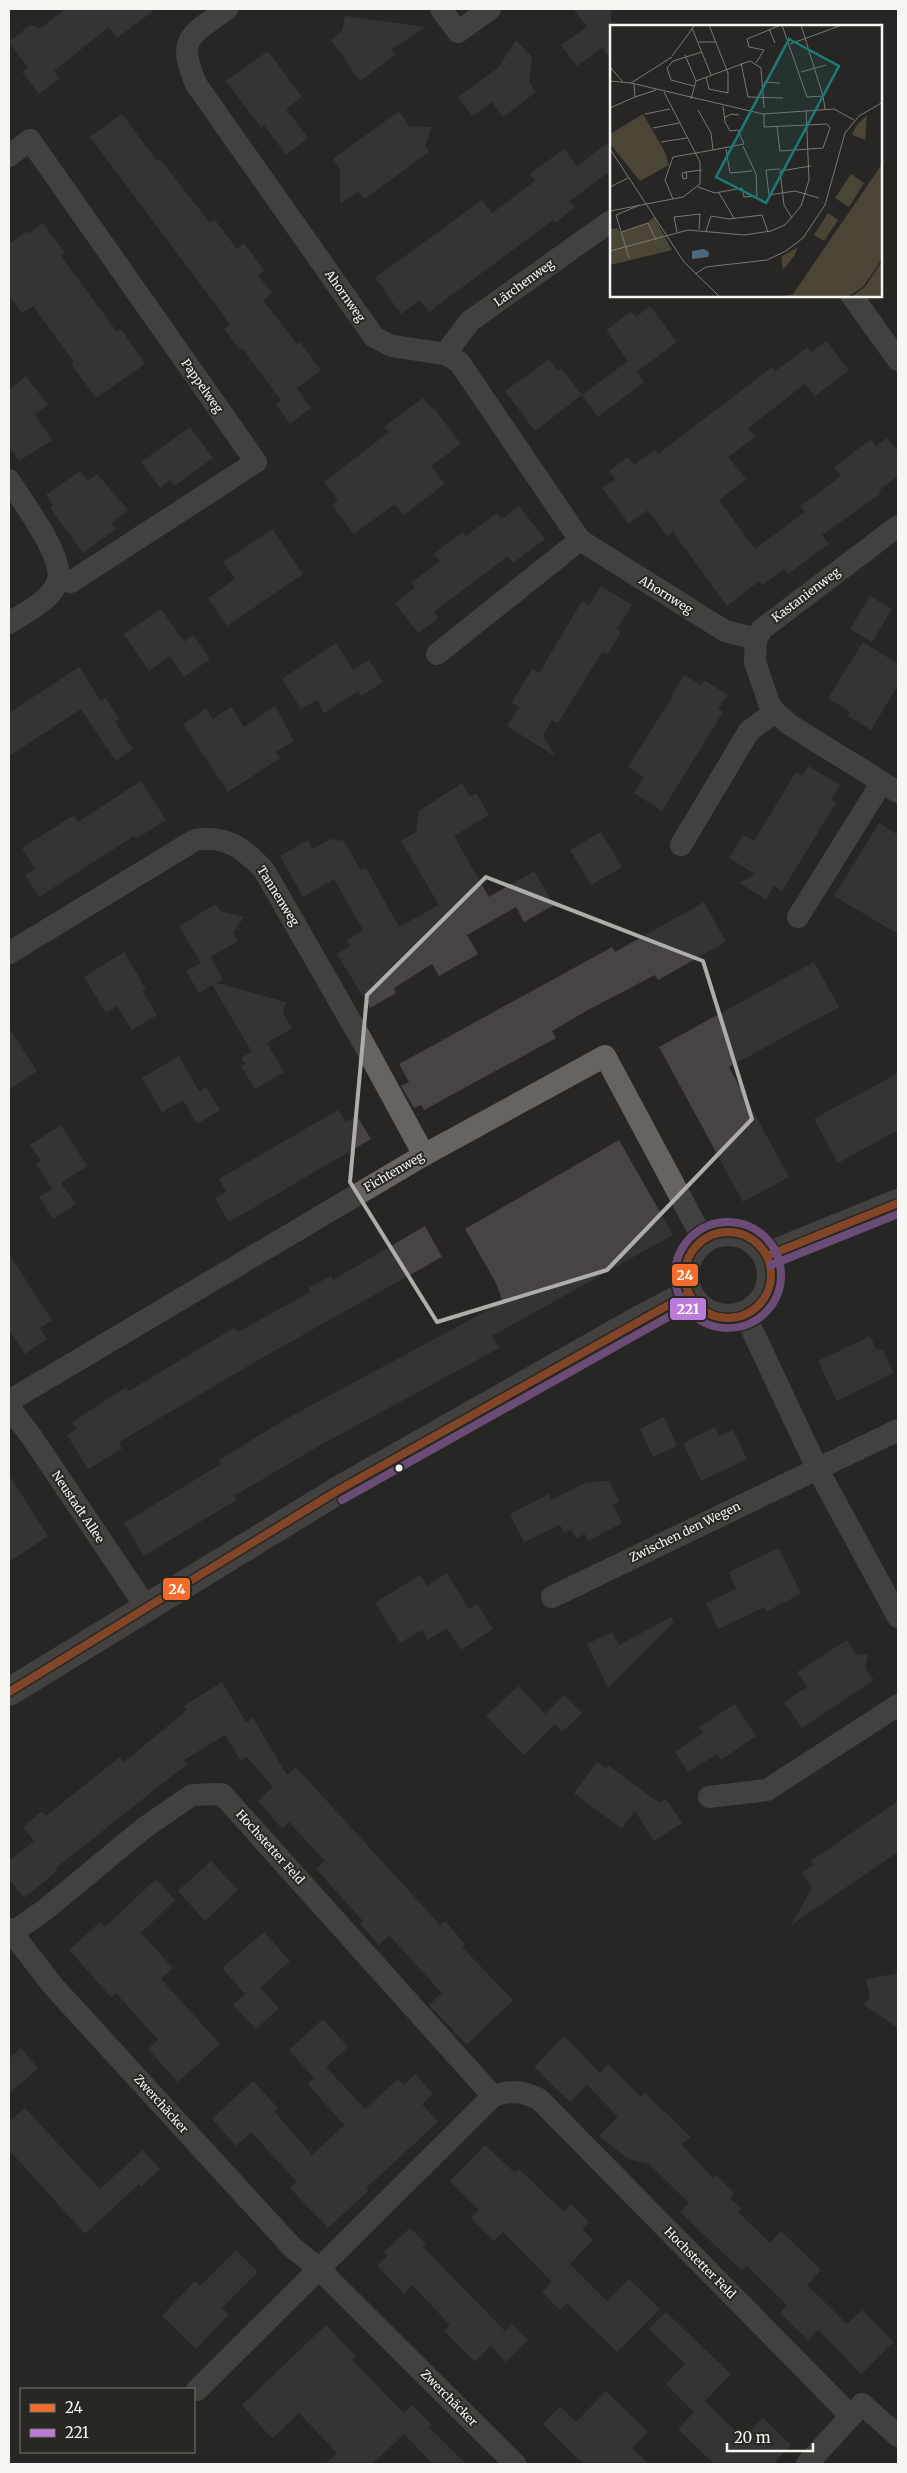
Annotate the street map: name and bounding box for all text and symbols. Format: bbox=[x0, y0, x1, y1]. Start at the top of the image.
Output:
inset map bbox=[610, 25, 882, 298]
street label: Lärchenweg bbox=[491, 255, 557, 309]
street label: Ahornweg bbox=[321, 266, 369, 325]
street label: Pappelweg bbox=[178, 356, 227, 416]
street label: Kastanienweg bbox=[769, 564, 843, 625]
street label: Ahornweg bbox=[636, 572, 696, 617]
street label: Tannenweg bbox=[254, 863, 303, 929]
street label: Fichtenweg bbox=[361, 1148, 427, 1195]
line badge: 24 bbox=[671, 1263, 699, 1287]
text: 24 bbox=[677, 1266, 694, 1284]
line badge: 221 bbox=[669, 1297, 707, 1321]
text: 221 bbox=[677, 1300, 700, 1318]
unlabelled marker bbox=[394, 1463, 404, 1473]
street label: Neustadt Allee bbox=[49, 1468, 108, 1546]
street label: Zwischen den Wegen bbox=[627, 1498, 743, 1565]
line badge: 24 bbox=[162, 1577, 191, 1601]
text: 24 bbox=[169, 1580, 186, 1598]
street label: Hochstetter Feld bbox=[233, 1806, 308, 1887]
street label: Zwerchäcker bbox=[131, 2071, 192, 2137]
street label: Hochstetter Feld bbox=[661, 2224, 739, 2302]
street label: Zwerchäcker bbox=[418, 2366, 481, 2430]
legend bbox=[20, 2388, 195, 2453]
text: 24 bbox=[65, 2398, 83, 2417]
scale bar bbox=[727, 2420, 813, 2452]
text: 221 bbox=[65, 2423, 89, 2442]
text: 20 m bbox=[734, 2428, 771, 2447]

